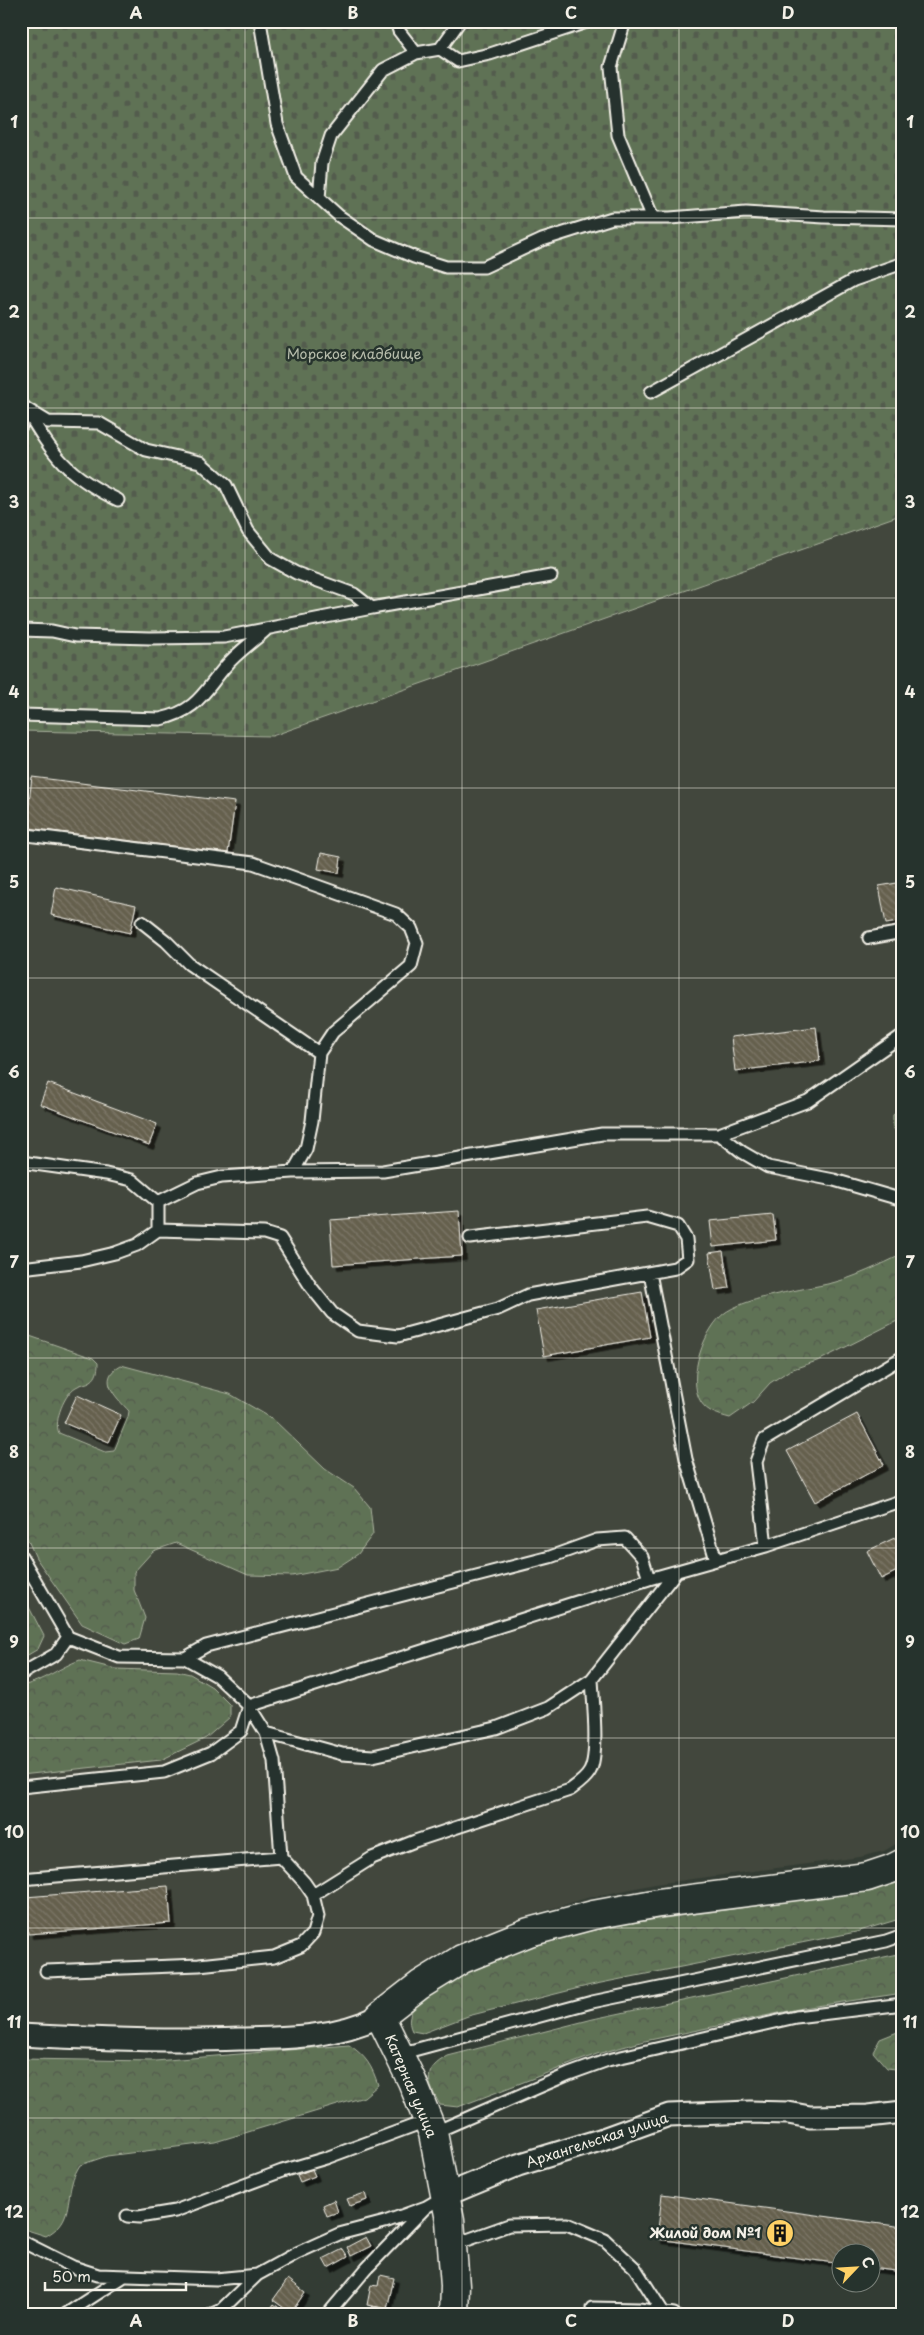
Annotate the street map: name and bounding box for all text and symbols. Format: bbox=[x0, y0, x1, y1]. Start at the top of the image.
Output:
text: A bbox=[130, 0, 143, 24]
text: B bbox=[348, 0, 359, 24]
text: C bbox=[565, 0, 577, 24]
text: D bbox=[782, 0, 794, 24]
text: 1 bbox=[10, 109, 18, 133]
text: 1 bbox=[906, 109, 914, 133]
text: 2 bbox=[8, 299, 20, 323]
text: 2 bbox=[904, 299, 916, 323]
park label: Морское кладбище bbox=[287, 343, 421, 364]
text: 3 bbox=[9, 489, 19, 513]
text: 3 bbox=[905, 489, 915, 513]
text: 4 bbox=[9, 679, 20, 703]
text: 4 bbox=[905, 679, 916, 703]
text: 5 bbox=[9, 869, 19, 893]
text: 5 bbox=[905, 869, 915, 893]
text: 6 bbox=[8, 1059, 20, 1083]
text: 6 bbox=[904, 1059, 916, 1083]
text: 7 bbox=[9, 1249, 19, 1273]
text: 7 bbox=[905, 1249, 915, 1273]
text: 8 bbox=[9, 1439, 19, 1463]
text: 8 bbox=[905, 1439, 915, 1463]
text: 9 bbox=[9, 1629, 19, 1653]
text: 9 bbox=[905, 1629, 915, 1653]
text: 10 bbox=[4, 1819, 24, 1843]
text: 10 bbox=[900, 1819, 920, 1843]
text: 11 bbox=[7, 2009, 21, 2033]
text: 11 bbox=[903, 2009, 917, 2033]
street label: Катерная улица bbox=[380, 2031, 443, 2141]
street label: Архангельская улица bbox=[523, 2107, 671, 2172]
text: 12 bbox=[5, 2199, 23, 2223]
text: 12 bbox=[901, 2199, 919, 2223]
building icon: Жилой дом №1 bbox=[765, 2218, 795, 2248]
place label: Жилой дом №1 bbox=[649, 2222, 761, 2243]
north arrow bbox=[832, 2242, 882, 2292]
text: С bbox=[856, 2253, 880, 2272]
scale bar bbox=[45, 2260, 186, 2292]
text: 50 m bbox=[52, 2264, 91, 2287]
text: A bbox=[130, 2308, 143, 2332]
text: B bbox=[348, 2308, 359, 2332]
text: C bbox=[565, 2308, 577, 2332]
text: D bbox=[782, 2308, 794, 2332]

